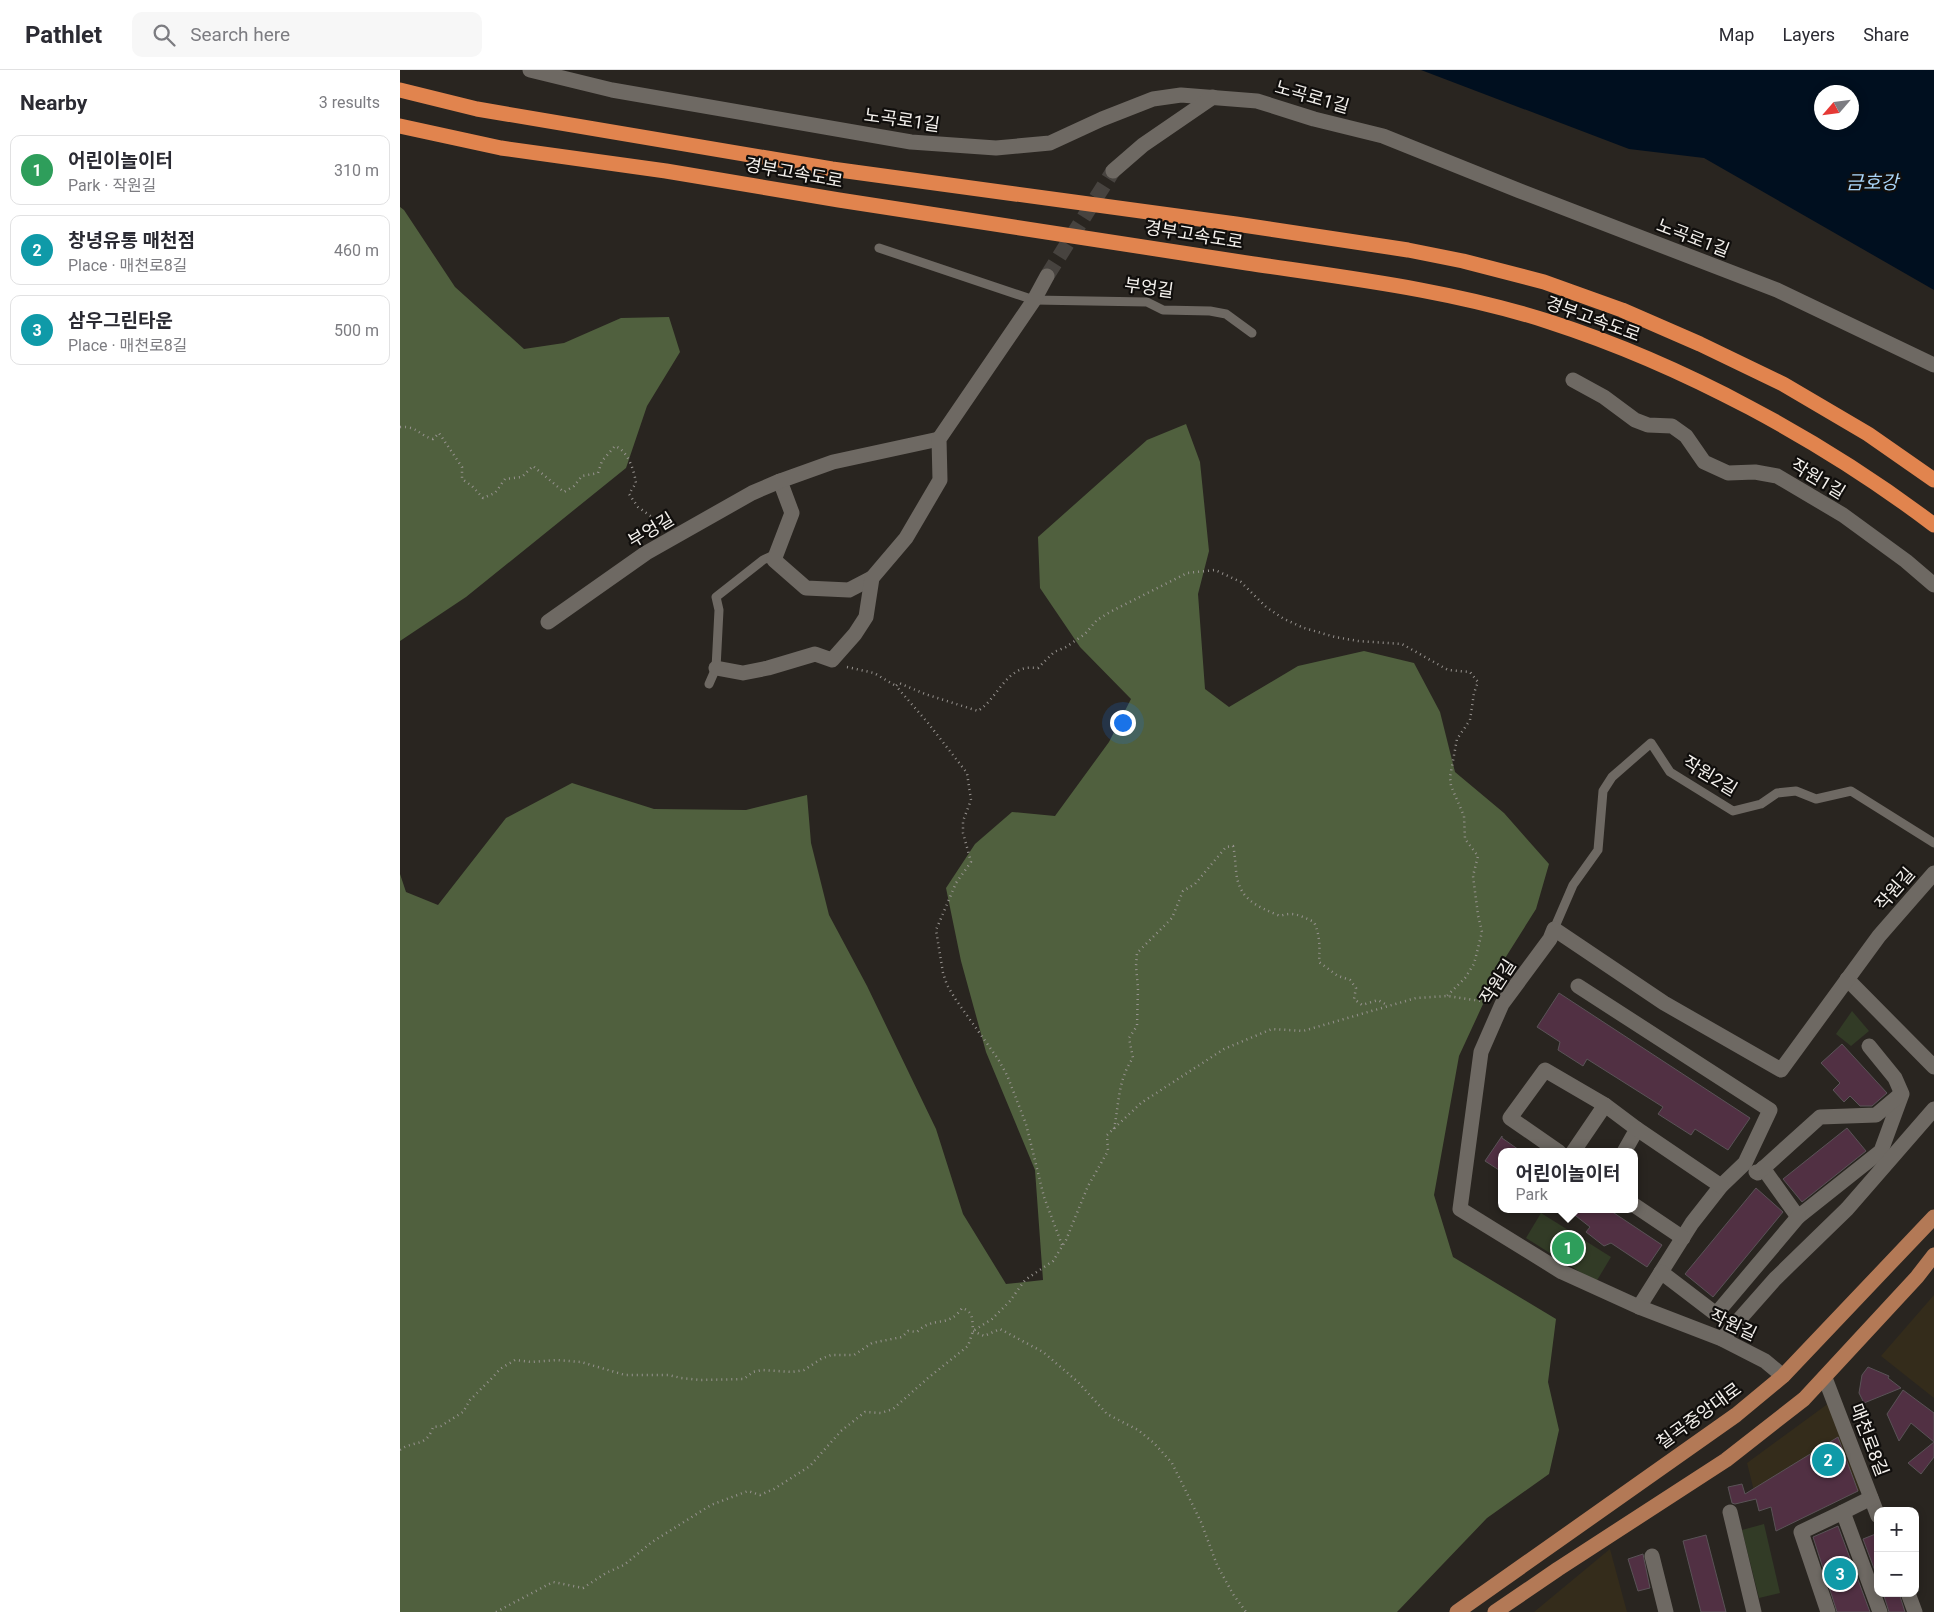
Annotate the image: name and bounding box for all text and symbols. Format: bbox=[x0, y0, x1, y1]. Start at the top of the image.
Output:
search box bbox=[132, 12, 482, 57]
text: Pathlet bbox=[25, 21, 102, 49]
icon: search bbox=[150, 21, 178, 49]
text: Search here bbox=[190, 23, 290, 46]
text: Map bbox=[1719, 24, 1754, 45]
text: Layers bbox=[1782, 24, 1835, 45]
text: Share bbox=[1863, 24, 1909, 45]
street label: 노곡로1길 bbox=[1273, 76, 1352, 117]
north arrow bbox=[1814, 85, 1859, 130]
text: Nearby bbox=[20, 91, 87, 115]
text: 3 results bbox=[319, 93, 380, 112]
street label: 노곡로1길 bbox=[863, 104, 941, 135]
text: 어린이놀이터 bbox=[68, 149, 173, 172]
street label: 경부고속도로 bbox=[743, 154, 845, 191]
text: 1 bbox=[32, 161, 42, 180]
text: 310 m bbox=[334, 161, 379, 180]
water label: 금호강 bbox=[1846, 171, 1901, 194]
text: Park · 작원길 bbox=[68, 176, 157, 195]
street label: 노곡로1길 bbox=[1654, 214, 1733, 261]
street label: 경부고속도로 bbox=[1143, 216, 1245, 253]
text: 창녕유통 매천점 bbox=[68, 229, 195, 252]
text: 2 bbox=[32, 241, 42, 260]
text: 460 m bbox=[334, 241, 379, 260]
text: Place · 매천로8길 bbox=[68, 256, 188, 275]
street label: 부엉길 bbox=[1123, 274, 1175, 301]
street label: 경부고속도로 bbox=[1543, 292, 1643, 345]
text: 삼우그린타운 bbox=[68, 309, 173, 332]
text: 3 bbox=[32, 321, 42, 340]
text: 500 m bbox=[334, 321, 379, 340]
text: Place · 매천로8길 bbox=[68, 336, 188, 355]
street label: 작원1길 bbox=[1787, 454, 1849, 503]
street label: 부엉길 bbox=[624, 508, 677, 551]
your location bbox=[1110, 710, 1136, 736]
street label: 작원2길 bbox=[1679, 751, 1741, 800]
street label: 작원길 bbox=[1870, 863, 1919, 914]
street label: 작원길 bbox=[1475, 955, 1520, 1008]
popup bbox=[1498, 1148, 1638, 1213]
text: 어린이놀이터 bbox=[1516, 1162, 1620, 1185]
text: Park bbox=[1516, 1185, 1548, 1204]
pin: 1 bbox=[1552, 1229, 1584, 1267]
street label: 작원길 bbox=[1706, 1305, 1760, 1345]
street label: 칠곡중앙대로 bbox=[1652, 1378, 1745, 1453]
street label: 매천로8길 bbox=[1846, 1400, 1893, 1479]
pin: 2 bbox=[1812, 1441, 1844, 1479]
map controls bbox=[1874, 1507, 1919, 1597]
button: + bbox=[1874, 1507, 1919, 1552]
button: − bbox=[1874, 1552, 1919, 1597]
pin: 3 bbox=[1824, 1555, 1856, 1593]

